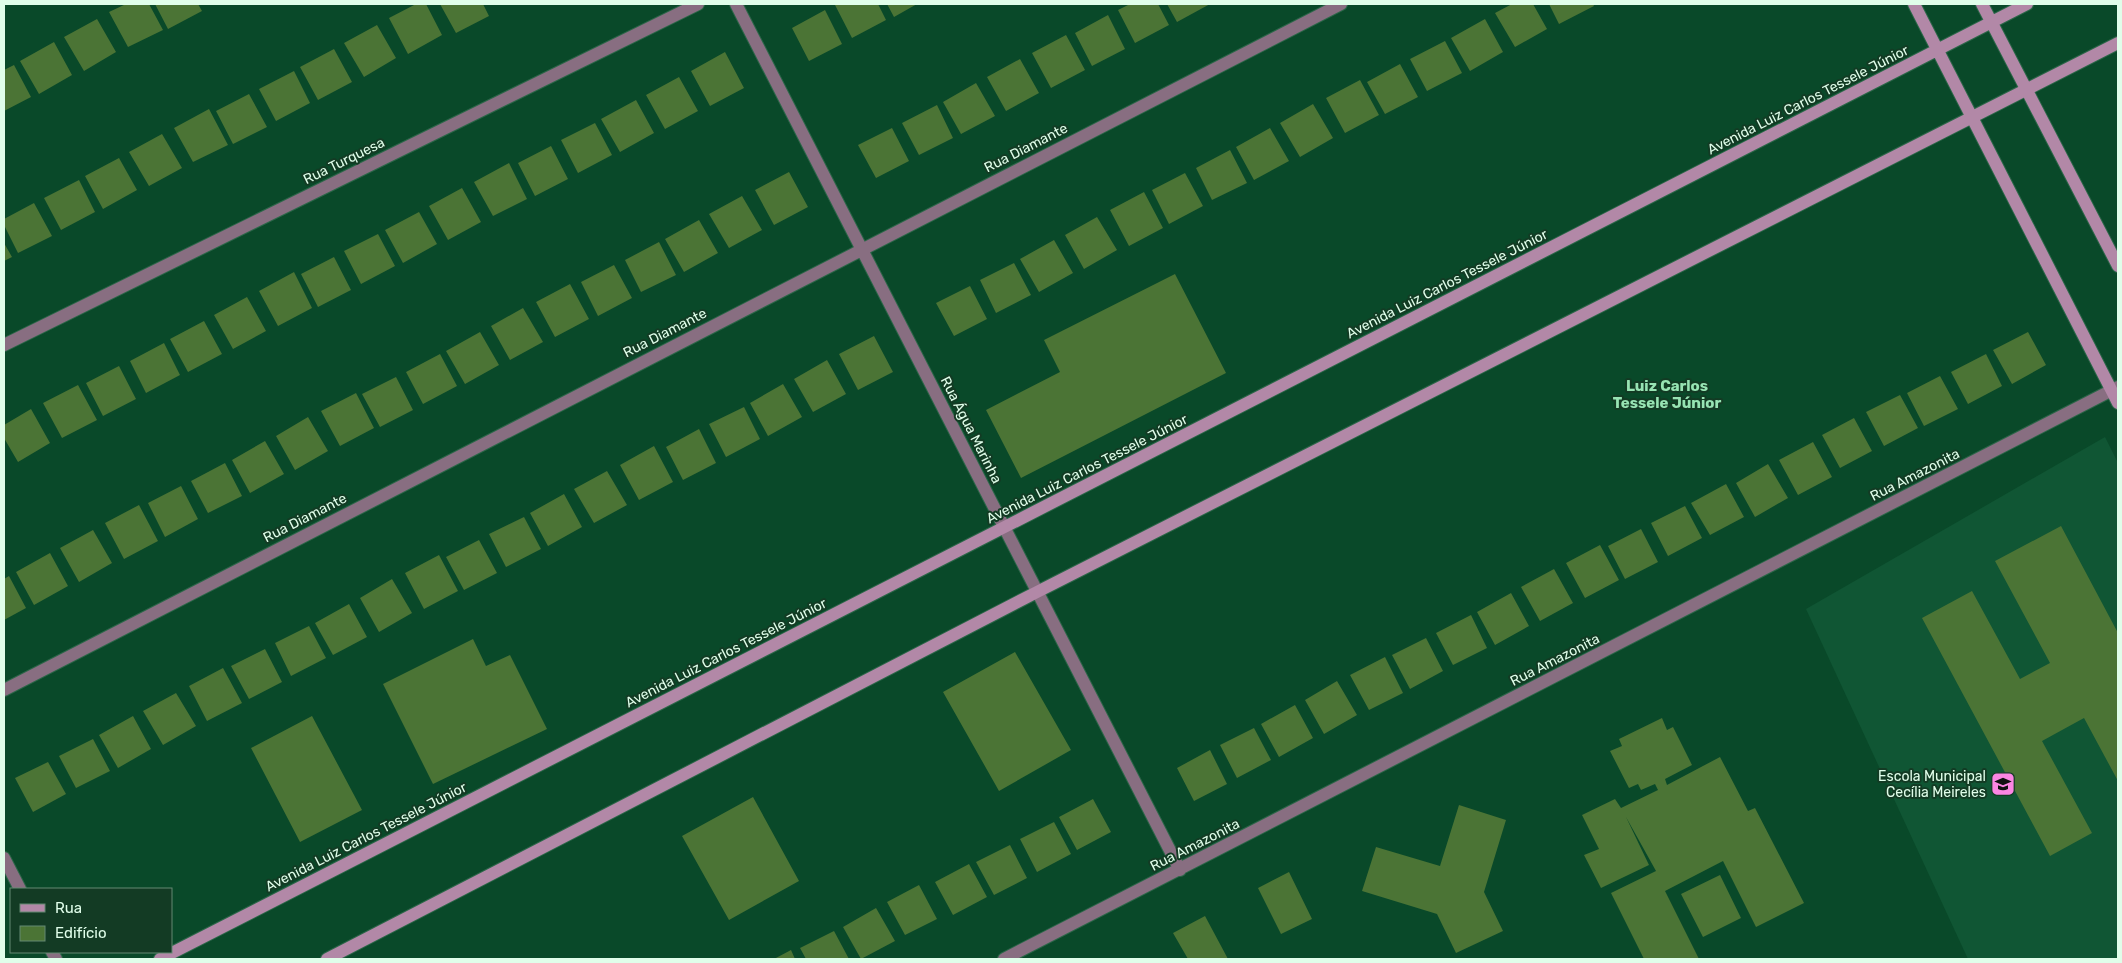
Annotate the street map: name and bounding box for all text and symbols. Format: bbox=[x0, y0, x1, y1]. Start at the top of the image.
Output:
street label: Avenida Luiz Carlos Tessele Júnior bbox=[1705, 41, 1912, 158]
street label: Rua Diamante bbox=[981, 120, 1071, 176]
street label: Rua Turquesa bbox=[301, 134, 387, 188]
street label: Avenida Luiz Carlos Tessele Júnior bbox=[1344, 225, 1551, 342]
street label: Rua Diamante bbox=[620, 305, 710, 361]
street label: Rua Água Marinha bbox=[937, 373, 1006, 486]
district label: Luiz Carlos Tessele Júnior bbox=[1613, 377, 1721, 412]
street label: Avenida Luiz Carlos Tessele Júnior bbox=[984, 410, 1191, 527]
street label: Rua Amazonita bbox=[1867, 445, 1963, 505]
street label: Rua Diamante bbox=[260, 490, 350, 546]
street label: Avenida Luiz Carlos Tessele Júnior bbox=[623, 594, 830, 711]
street label: Rua Amazonita bbox=[1507, 630, 1603, 690]
place label: Escola Municipal Cecília Meireles bbox=[1878, 768, 1986, 801]
school or university icon: Escola Municipal Cecília Meireles bbox=[1990, 771, 2016, 797]
street label: Avenida Luiz Carlos Tessele Júnior bbox=[263, 778, 470, 895]
street label: Rua Amazonita bbox=[1147, 815, 1243, 875]
legend bbox=[10, 888, 172, 953]
text: Rua bbox=[55, 899, 82, 917]
text: Edifício bbox=[55, 924, 107, 942]

